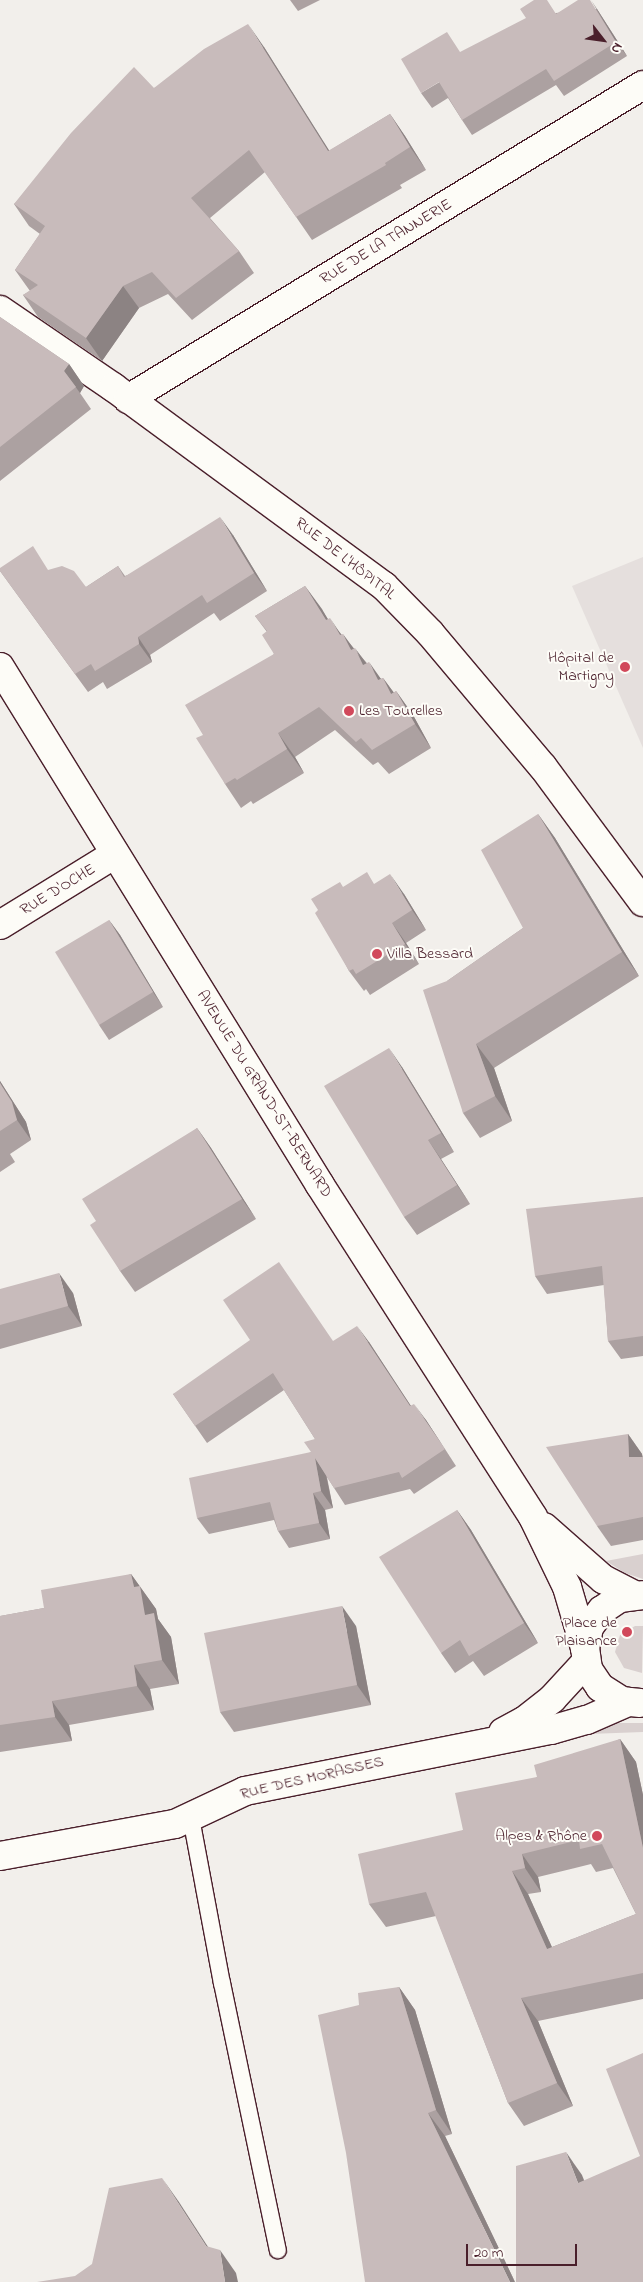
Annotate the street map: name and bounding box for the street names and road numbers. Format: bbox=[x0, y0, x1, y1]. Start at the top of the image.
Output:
street label: RUE DE LA TANNERIE bbox=[317, 195, 455, 289]
street label: RUE DE L'HÔPITAL bbox=[291, 514, 399, 604]
street label: RUE D'OCHE bbox=[17, 860, 99, 920]
street label: AVENUE DU GRAND-ST-BERNARD bbox=[192, 987, 336, 1201]
street label: RUE DES MORASSES bbox=[238, 1752, 386, 1804]

